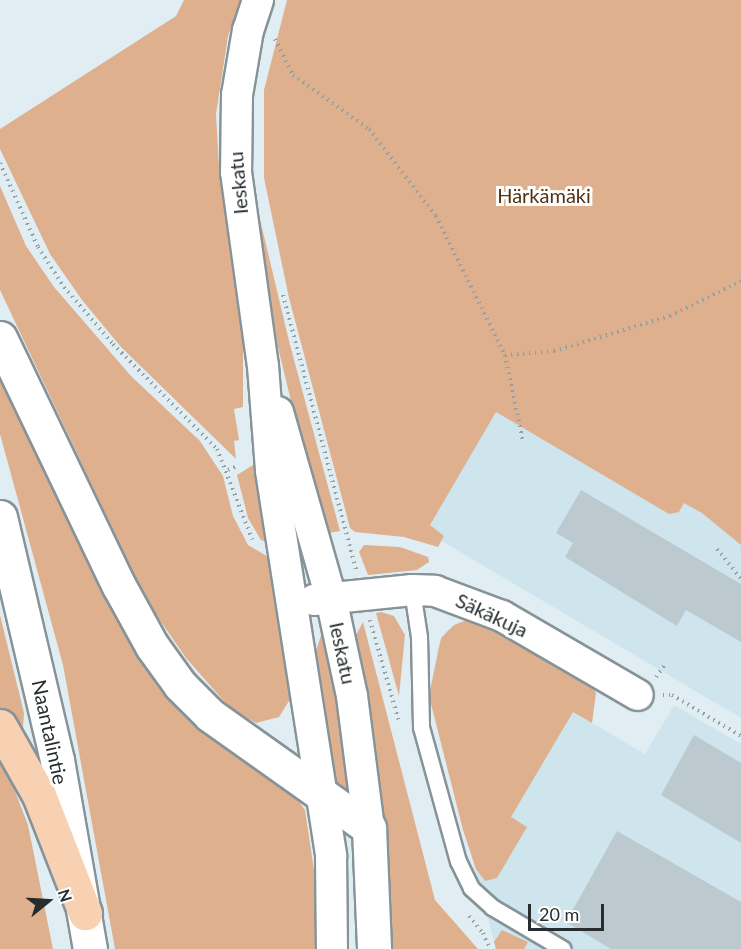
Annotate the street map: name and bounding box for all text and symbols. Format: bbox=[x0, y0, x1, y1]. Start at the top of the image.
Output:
street label: Ieskatu bbox=[223, 151, 253, 215]
park label: Härkämäki bbox=[497, 183, 591, 207]
street label: Säkäkuja bbox=[452, 588, 532, 642]
street label: Ieskatu bbox=[325, 620, 361, 686]
street label: Naantalintie bbox=[27, 677, 73, 787]
north arrow bbox=[18, 871, 78, 931]
text: N bbox=[55, 886, 77, 904]
scale bar bbox=[531, 892, 608, 930]
text: 20 m bbox=[539, 903, 579, 925]

